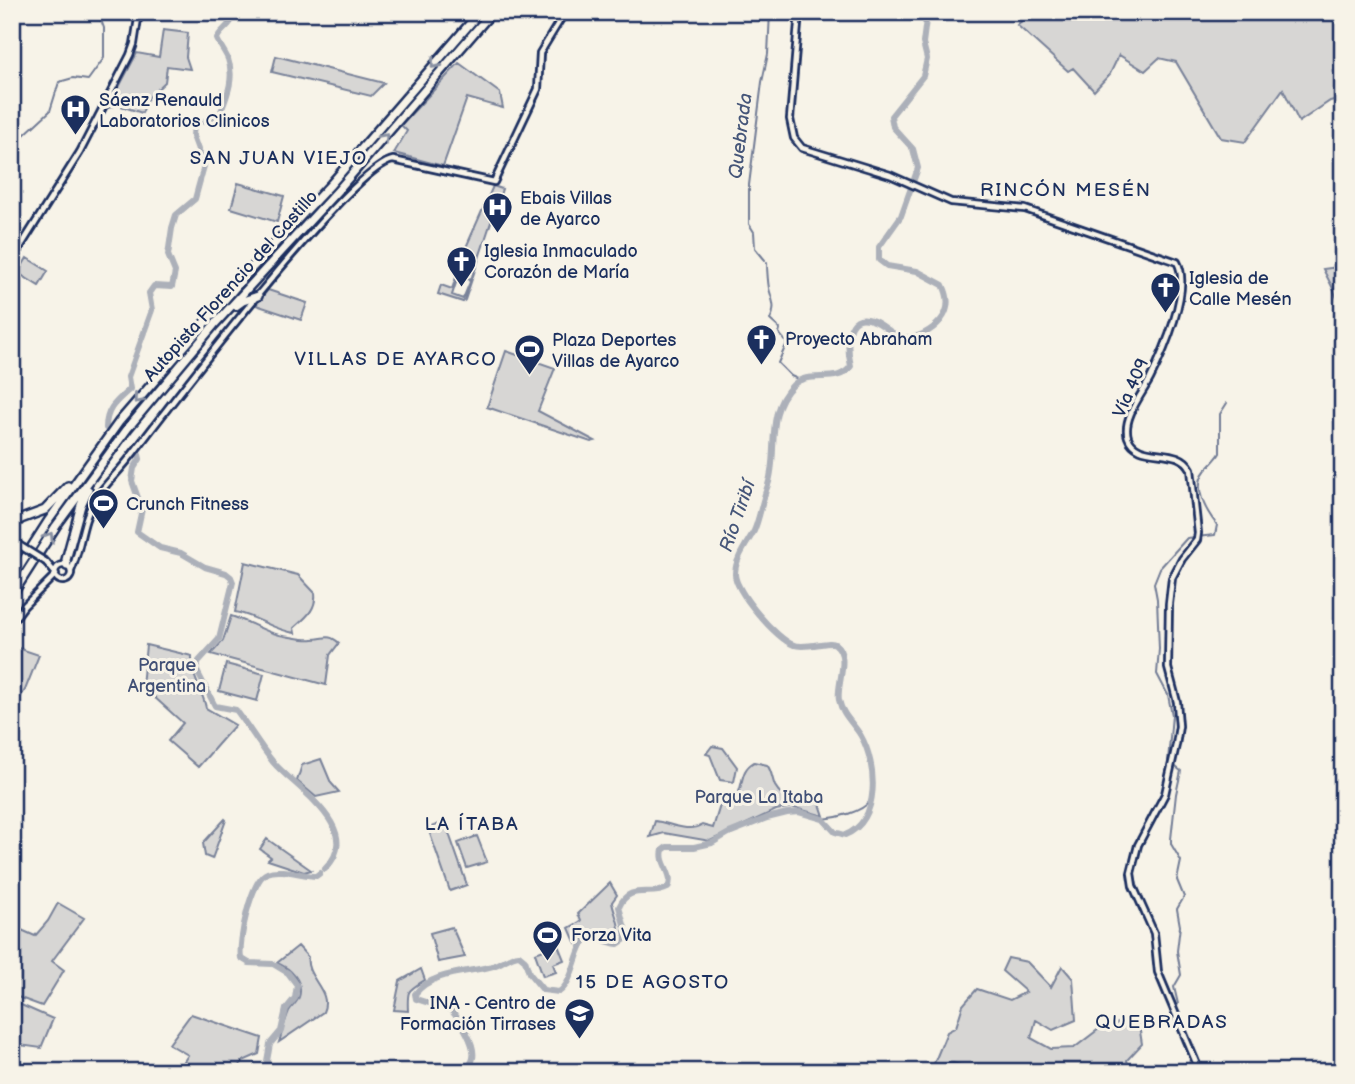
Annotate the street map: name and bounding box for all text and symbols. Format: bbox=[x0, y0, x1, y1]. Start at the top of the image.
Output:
one-way arrow bbox=[431, 56, 444, 69]
place label: Sáenz Renauld Laboratorios Clinicos bbox=[99, 90, 270, 132]
water label: Quebrada bbox=[724, 92, 758, 180]
hospital icon: Sáenz Renauld Laboratorios Clinicos bbox=[59, 93, 93, 137]
one-way arrow bbox=[376, 133, 388, 146]
district label: SAN JUAN VIEJO bbox=[190, 147, 368, 170]
district label: RINCÓN MESÉN bbox=[980, 178, 1152, 202]
street label: Autopista Florencio del Castillo bbox=[140, 186, 322, 386]
place label: Ebais Villas de Ayarco bbox=[520, 188, 612, 230]
hospital icon: Ebais Villas de Ayarco bbox=[480, 191, 514, 235]
place label: Iglesia Inmaculado Corazón de María bbox=[484, 241, 638, 283]
church icon: Iglesia Inmaculado Corazón de María bbox=[444, 244, 478, 288]
place label: Iglesia de Calle Mesén bbox=[1189, 268, 1292, 310]
church icon: Iglesia de Calle Mesén bbox=[1149, 271, 1183, 315]
church icon: Proyecto Abraham bbox=[745, 322, 779, 366]
place label: Proyecto Abraham bbox=[785, 329, 932, 350]
place label: Plaza Deportes Villas de Ayarco bbox=[552, 330, 680, 372]
sports icon: Plaza Deportes Villas de Ayarco bbox=[512, 333, 546, 377]
district label: VILLAS DE AYARCO bbox=[294, 348, 498, 371]
street label: Vía 409 bbox=[1109, 355, 1153, 421]
one-way arrow bbox=[134, 391, 146, 404]
water label: Río Tiribí bbox=[715, 475, 762, 555]
sports icon: Crunch Fitness bbox=[86, 487, 120, 531]
place label: Crunch Fitness bbox=[126, 494, 249, 515]
one-way arrow bbox=[40, 532, 53, 545]
park label: Parque Argentina bbox=[128, 655, 206, 697]
park label: Parque La Itaba bbox=[695, 787, 823, 808]
district label: LA ÍTABA bbox=[424, 812, 520, 836]
sports icon: Forza Vita bbox=[531, 918, 565, 962]
place label: Forza Vita bbox=[571, 925, 652, 946]
district label: 15 DE AGOSTO bbox=[576, 971, 730, 994]
place label: INA - Centro de Formación Tirrases bbox=[400, 993, 556, 1035]
school or university icon: INA - Centro de Formación Tirrases bbox=[562, 996, 596, 1040]
district label: QUEBRADAS bbox=[1095, 1011, 1229, 1034]

